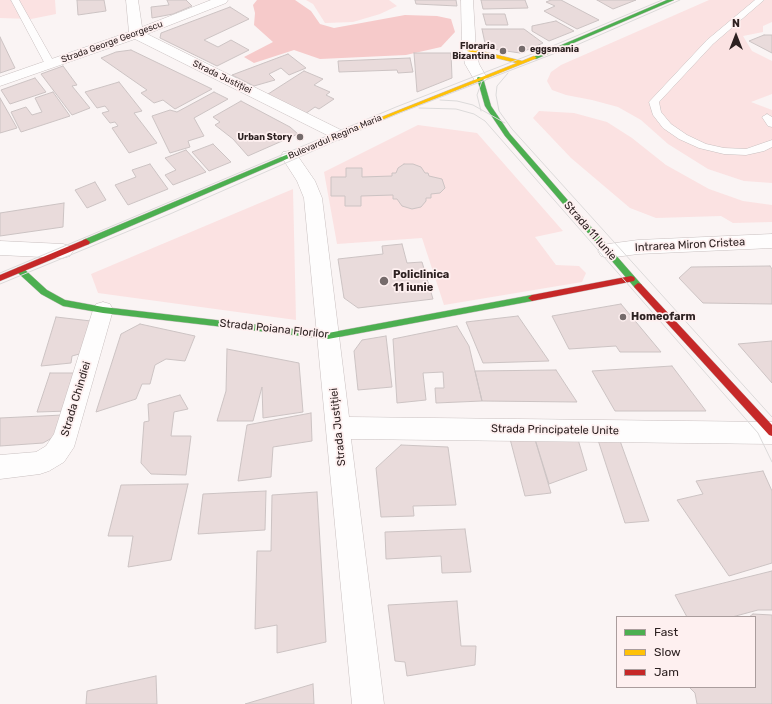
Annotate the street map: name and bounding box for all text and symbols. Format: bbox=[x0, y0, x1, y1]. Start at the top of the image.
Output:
north arrow bbox=[716, 16, 756, 56]
text: N bbox=[732, 17, 740, 30]
street label: Strada George Georgescu bbox=[60, 19, 164, 65]
place label: Floraria Bizantina bbox=[452, 41, 495, 62]
marker: eggsmania bbox=[517, 44, 527, 54]
place label: eggsmania bbox=[530, 44, 579, 54]
marker: Floraria Bizantina bbox=[498, 46, 508, 56]
street label: Strada Justiției bbox=[191, 58, 253, 96]
street label: Bulevardul Regina Maria bbox=[287, 112, 383, 162]
place label: Urban Story bbox=[238, 132, 292, 142]
marker: Urban Story bbox=[295, 132, 305, 142]
street label: Strada 11 Iunie bbox=[561, 199, 619, 263]
street label: Intrarea Miron Cristea bbox=[634, 236, 746, 254]
place label: Policlinica 11 iunie bbox=[393, 268, 449, 294]
marker: Policlinica 11 iunie bbox=[378, 275, 390, 287]
place label: Homeofarm bbox=[631, 310, 696, 324]
marker: Homeofarm bbox=[618, 312, 628, 322]
street label: Strada Poiana Florilor bbox=[219, 317, 329, 341]
street label: Strada Chindiei bbox=[58, 360, 94, 438]
street label: Strada Justiției bbox=[327, 387, 349, 467]
street label: Strada Principatele Unite bbox=[491, 422, 619, 438]
legend bbox=[616, 616, 756, 688]
text: Fast bbox=[654, 625, 678, 639]
text: Slow bbox=[654, 645, 681, 659]
text: Jam bbox=[654, 665, 679, 679]

